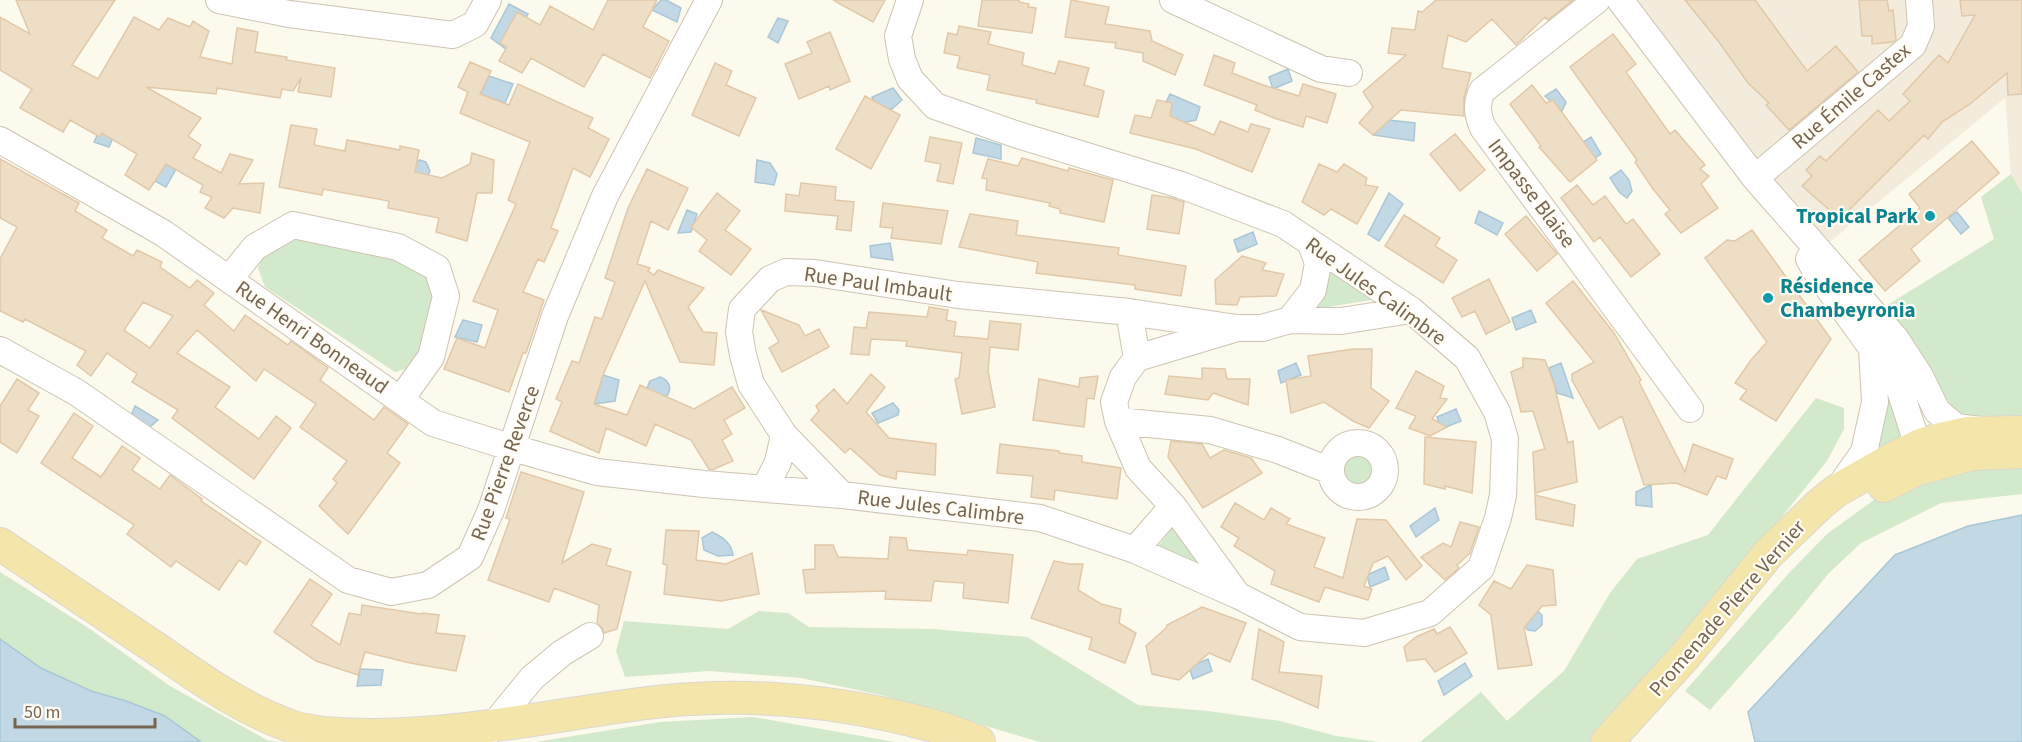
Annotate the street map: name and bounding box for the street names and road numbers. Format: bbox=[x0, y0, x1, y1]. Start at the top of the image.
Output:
street label: Rue Émile Castex bbox=[1785, 35, 1918, 156]
street label: Impasse Blaise bbox=[1481, 132, 1583, 254]
street label: Rue Jules Calimbre bbox=[1299, 230, 1453, 352]
street label: Rue Paul Imbault bbox=[802, 259, 954, 309]
street label: Rue Henri Bonneaud bbox=[229, 273, 395, 401]
street label: Rue Pierre Reverce bbox=[463, 381, 547, 545]
street label: Rue Jules Calimbre bbox=[856, 482, 1026, 532]
street label: Promenade Pierre Vernier bbox=[1642, 513, 1813, 703]

